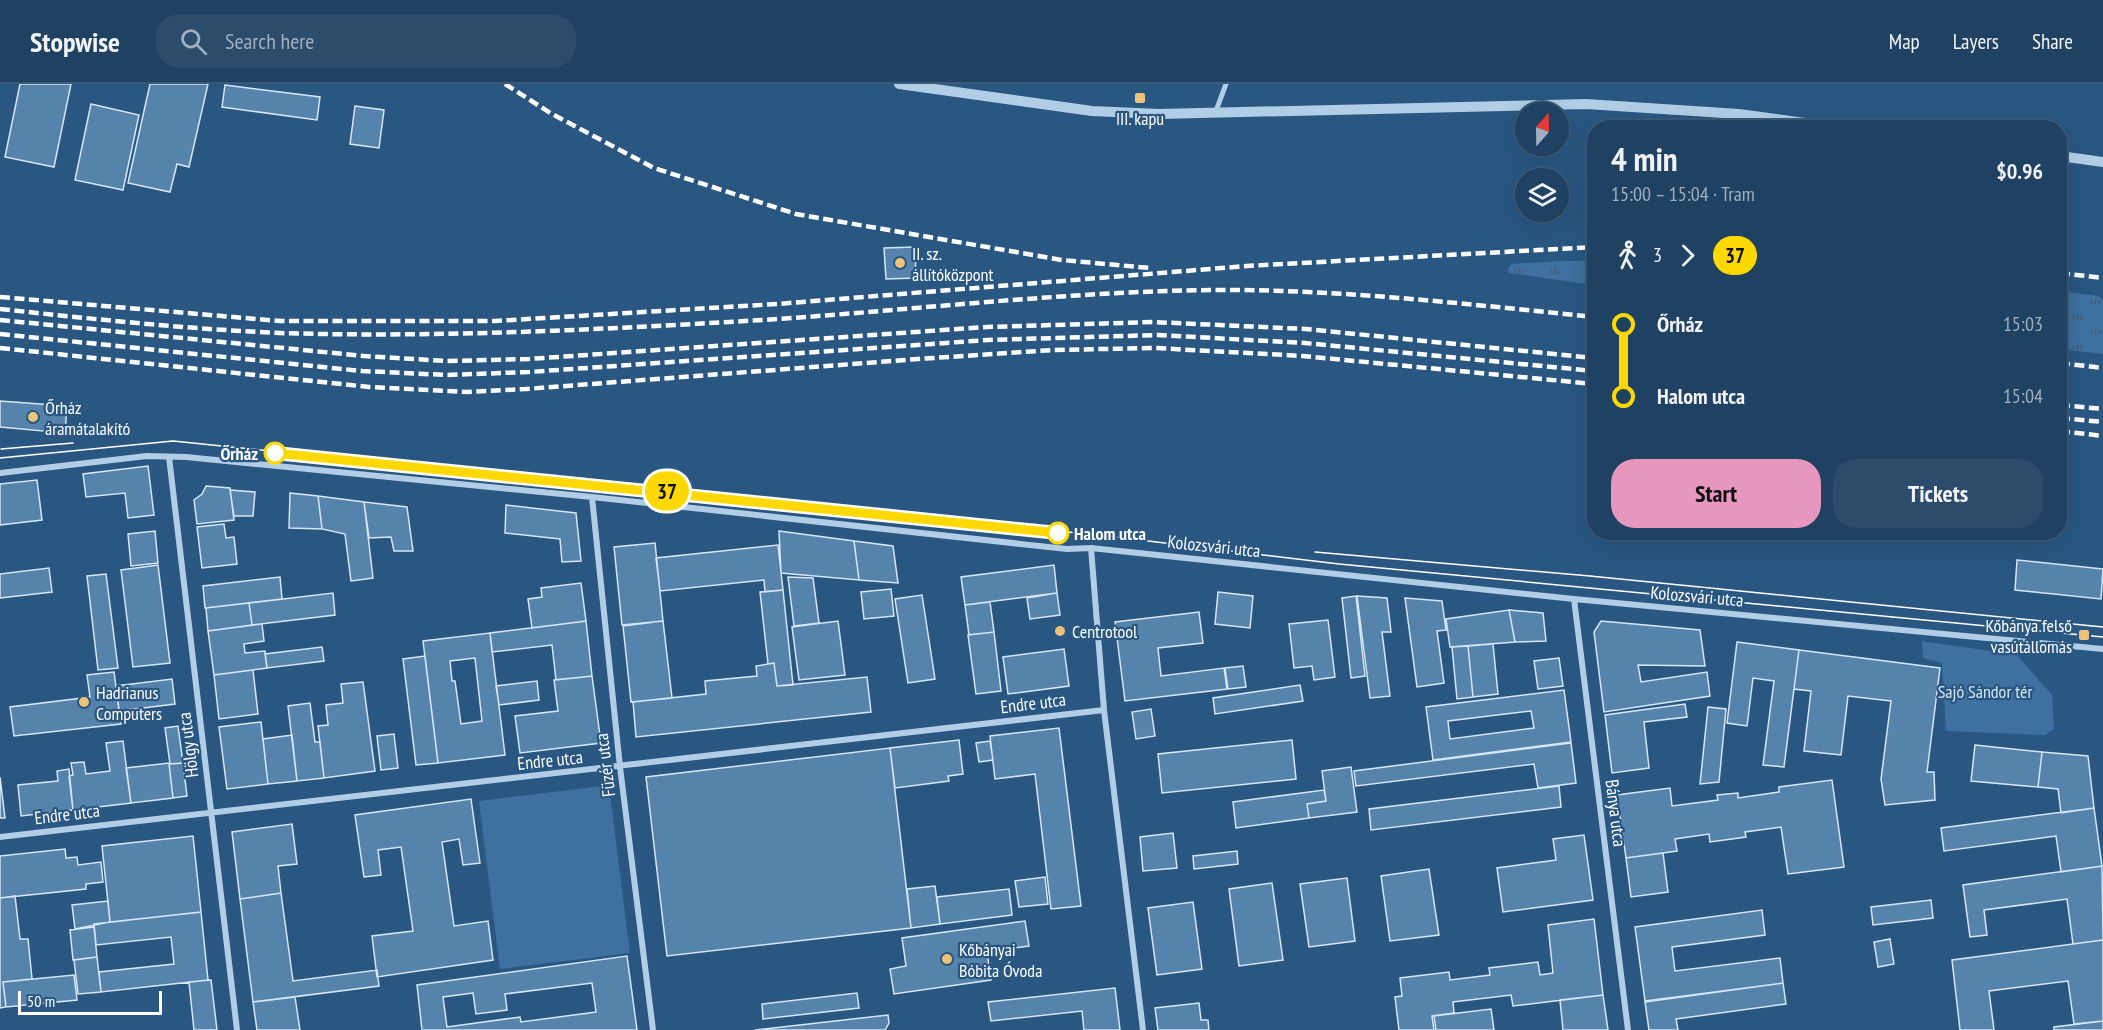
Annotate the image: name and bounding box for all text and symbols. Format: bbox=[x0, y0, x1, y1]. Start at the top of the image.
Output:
search box bbox=[156, 14, 576, 68]
text: Stopwise bbox=[30, 23, 120, 60]
icon: search bbox=[177, 25, 210, 58]
text: Search here bbox=[225, 27, 314, 55]
text: Map bbox=[1889, 28, 1920, 55]
text: Layers bbox=[1953, 28, 1999, 55]
text: Share bbox=[2032, 28, 2073, 55]
marker: III. kapu bbox=[1133, 91, 1147, 105]
north arrow bbox=[1515, 102, 1569, 156]
map controls bbox=[1515, 102, 1569, 222]
place label: III. kapu bbox=[1116, 107, 1164, 130]
text: 4 min bbox=[1611, 137, 1678, 180]
text: $0.96 bbox=[1996, 157, 2043, 185]
button: layers bbox=[1515, 168, 1569, 222]
text: 15:00 – 15:04 · Tram bbox=[1611, 181, 1755, 207]
icon: walk bbox=[1611, 239, 1644, 272]
icon: forward bbox=[1671, 239, 1704, 272]
place label: II. sz. állítóközpont bbox=[912, 242, 993, 286]
text: 3 bbox=[1653, 242, 1662, 268]
text: 37 bbox=[1725, 242, 1745, 269]
marker: II. sz. állítóközpont bbox=[893, 256, 907, 270]
text: Őrház bbox=[1657, 310, 1703, 338]
text: 15:03 bbox=[2003, 311, 2043, 337]
text: Halom utca bbox=[1657, 382, 1745, 410]
text: 15:04 bbox=[2003, 383, 2043, 409]
place label: Őrház áramátalakító bbox=[45, 396, 130, 440]
marker: Őrház áramátalakító bbox=[26, 410, 40, 424]
place label: Őrház bbox=[220, 442, 258, 465]
marker: Őrház bbox=[264, 442, 286, 464]
button: Start bbox=[1611, 459, 1821, 528]
button: Tickets bbox=[1833, 459, 2043, 528]
line badge: 37 bbox=[640, 472, 694, 510]
text: 37 bbox=[657, 478, 677, 505]
marker: Halom utca bbox=[1047, 522, 1069, 544]
place label: Halom utca bbox=[1074, 522, 1146, 545]
street label: Kolozsvári utca bbox=[1166, 530, 1262, 562]
street label: Kolozsvári utca bbox=[1650, 580, 1744, 612]
place label: Kőbánya felső vasútállomás bbox=[1985, 614, 2072, 658]
place label: Centrotool bbox=[1072, 620, 1138, 643]
marker: Centrotool bbox=[1053, 624, 1067, 638]
marker: Kőbánya felső vasútállomás bbox=[2077, 628, 2091, 642]
park label: Sajó Sándor tér bbox=[1938, 680, 2032, 703]
place label: Hadrianus Computers bbox=[96, 681, 162, 725]
street label: Endre utca bbox=[999, 688, 1067, 718]
marker: Hadrianus Computers bbox=[77, 695, 91, 709]
street label: Hölgy utca bbox=[173, 711, 203, 779]
street label: Füzér utca bbox=[590, 732, 620, 798]
street label: Endre utca bbox=[516, 745, 584, 775]
street label: Bánya utca bbox=[1600, 778, 1632, 848]
street label: Endre utca bbox=[33, 799, 101, 829]
place label: Kőbányai Bóbita Óvoda bbox=[959, 938, 1042, 982]
marker: Kőbányai Bóbita Óvoda bbox=[940, 952, 954, 966]
scale bar bbox=[18, 988, 162, 1016]
text: 50 m bbox=[27, 991, 55, 1011]

